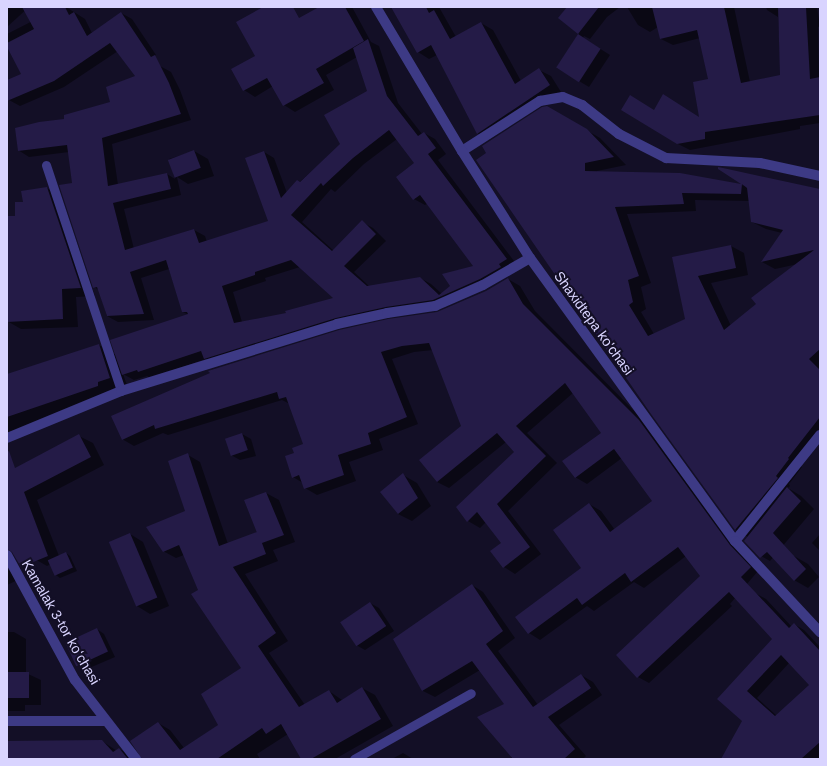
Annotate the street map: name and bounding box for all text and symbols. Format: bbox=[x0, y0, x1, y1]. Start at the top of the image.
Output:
street label: Shaxidtepa ko'chasi bbox=[551, 268, 637, 378]
street label: Kamalak 3-tor koʻchasi bbox=[18, 556, 104, 688]

